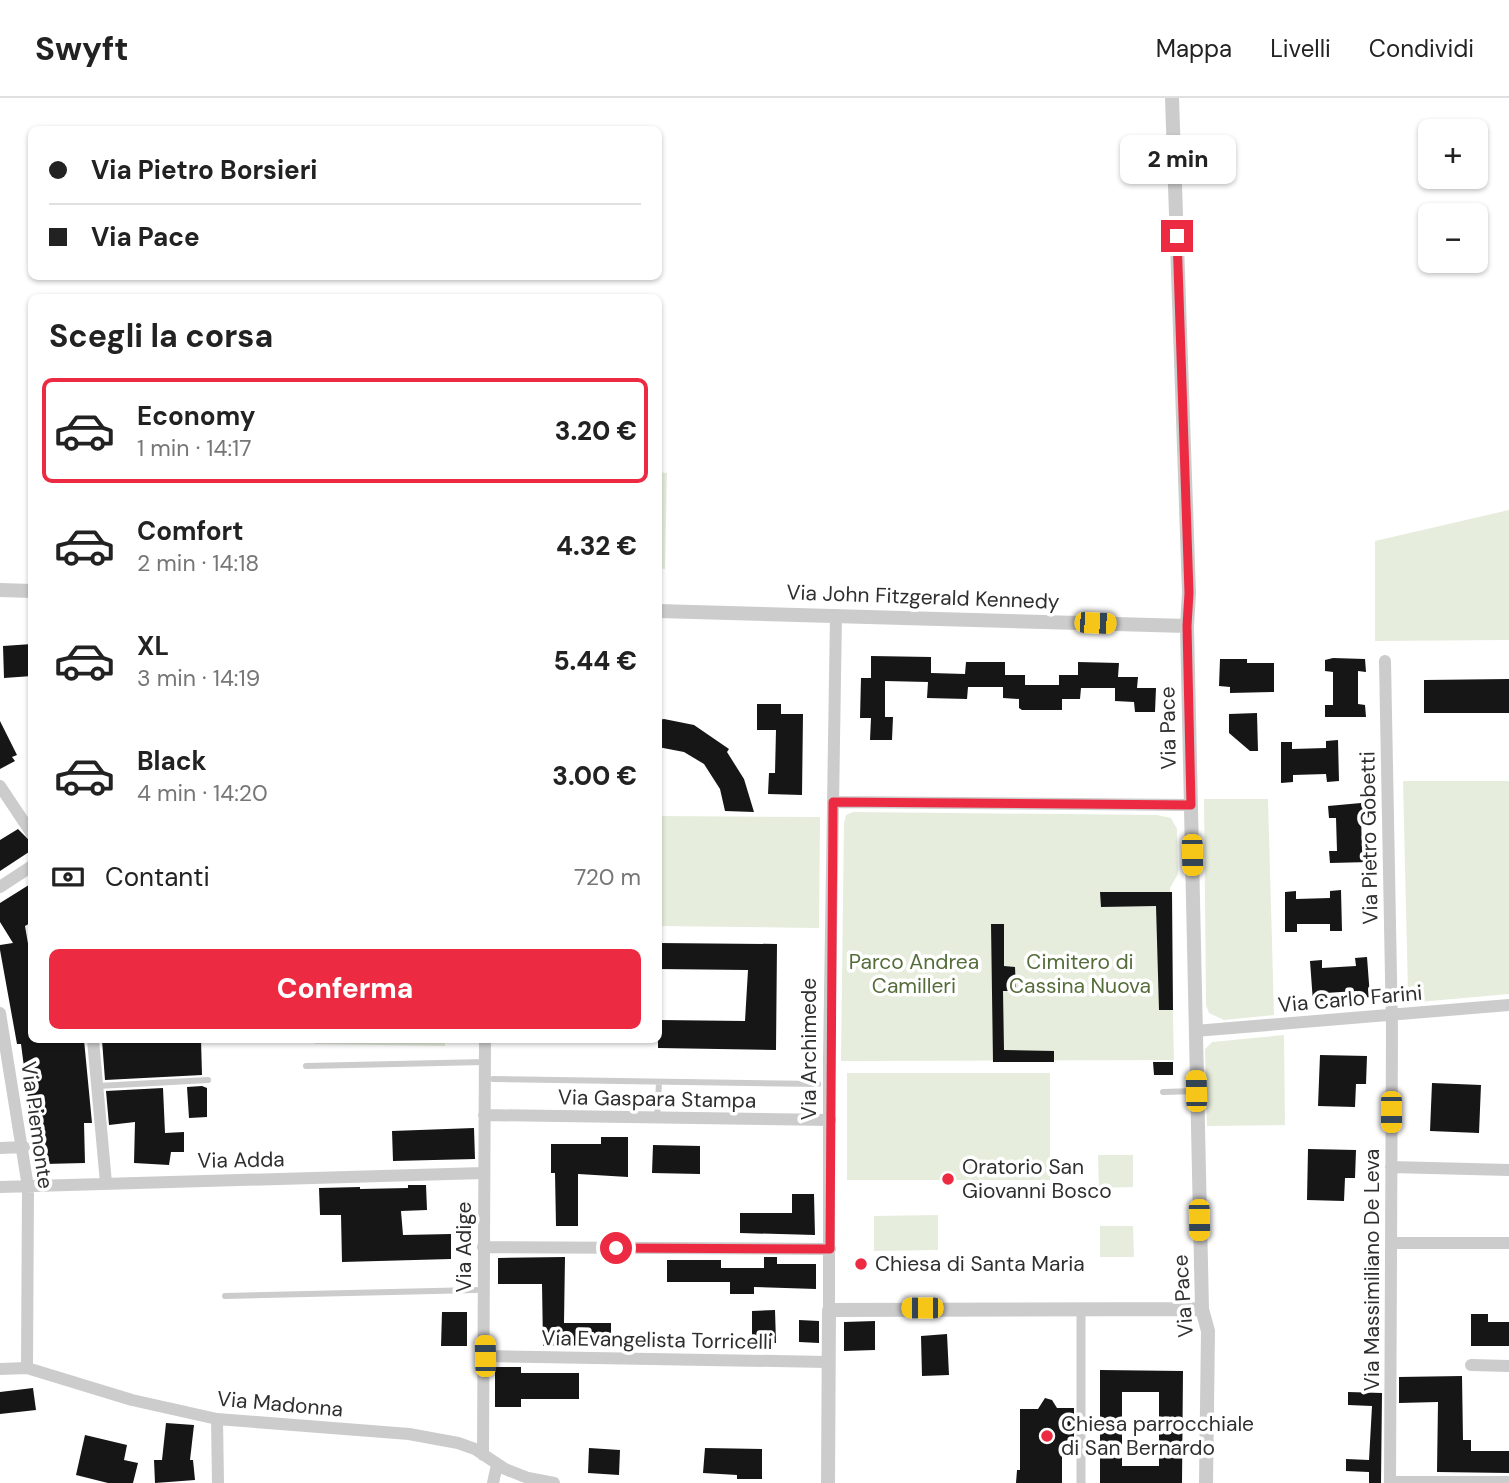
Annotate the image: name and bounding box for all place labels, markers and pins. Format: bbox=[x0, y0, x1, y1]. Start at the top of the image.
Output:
place label: Oratorio San Giovanni Bosco bbox=[962, 1153, 1112, 1205]
marker: Oratorio San Giovanni Bosco bbox=[940, 1171, 956, 1187]
place label: Chiesa di Santa Maria bbox=[875, 1250, 1085, 1278]
marker: Chiesa di Santa Maria bbox=[853, 1256, 869, 1272]
place label: Chiesa parrocchiale di San Bernardo bbox=[1061, 1410, 1254, 1462]
marker: Chiesa parrocchiale di San Bernardo bbox=[1039, 1428, 1055, 1444]

